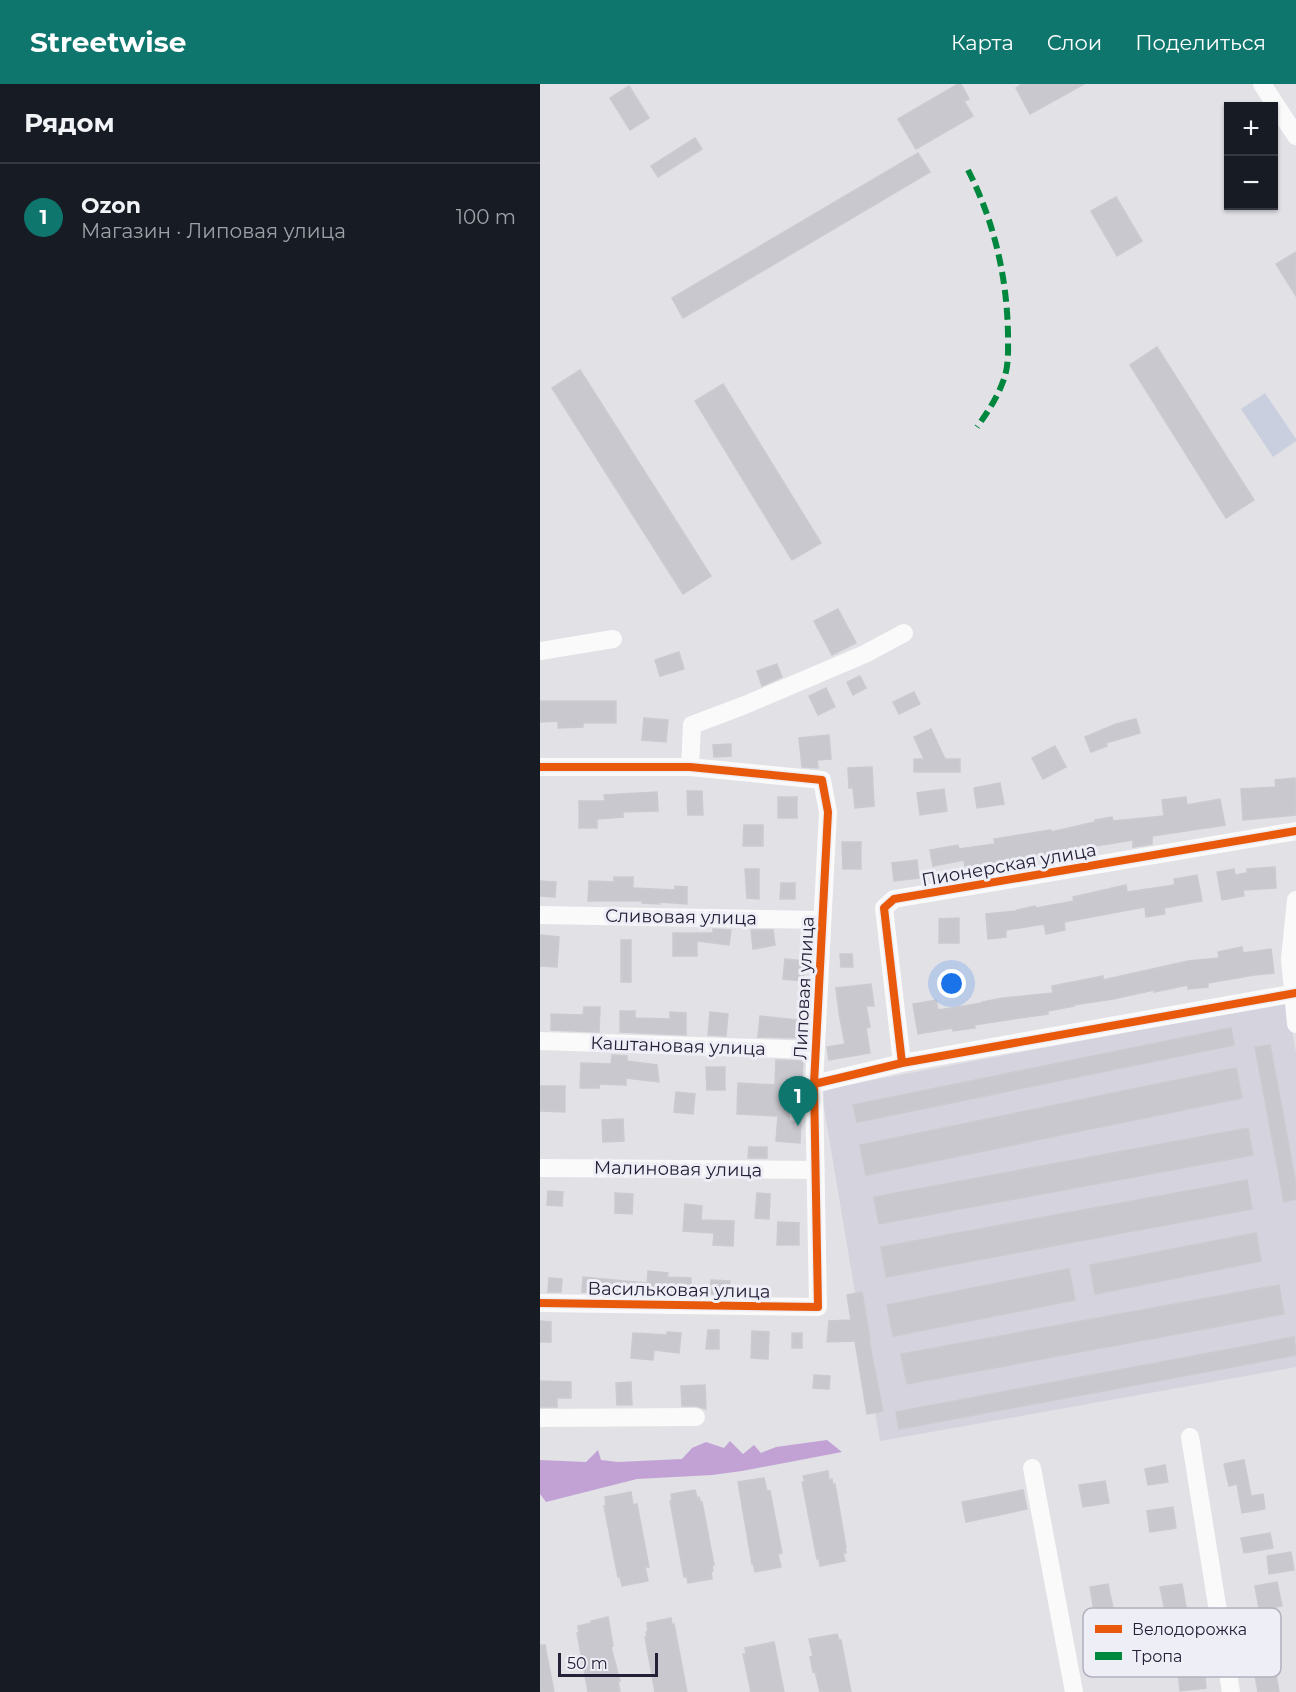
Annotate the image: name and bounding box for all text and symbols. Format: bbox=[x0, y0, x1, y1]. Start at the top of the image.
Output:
text: Streetwise bbox=[30, 25, 186, 59]
text: Карта bbox=[951, 30, 1014, 55]
text: Слои bbox=[1047, 30, 1102, 55]
text: Поделиться bbox=[1135, 30, 1266, 55]
map controls bbox=[1224, 102, 1278, 210]
button: + bbox=[1224, 102, 1278, 156]
text: Рядом bbox=[24, 107, 115, 139]
button: − bbox=[1224, 156, 1278, 210]
text: Ozon bbox=[81, 192, 141, 219]
text: 1 bbox=[40, 205, 47, 229]
text: 100 m bbox=[456, 205, 516, 229]
text: Магазин · Липовая улица bbox=[81, 219, 346, 243]
street label: Пионерская улица bbox=[920, 839, 1098, 891]
street label: Сливовая улица bbox=[605, 905, 757, 929]
street label: Липовая улица bbox=[789, 916, 819, 1060]
your location bbox=[937, 969, 966, 998]
street label: Каштановая улица bbox=[590, 1032, 766, 1060]
pin: 1 bbox=[778, 1076, 818, 1126]
street label: Малиновая улица bbox=[594, 1157, 762, 1181]
street label: Васильковая улица bbox=[587, 1277, 771, 1303]
legend bbox=[1083, 1608, 1281, 1677]
text: Велодорожка bbox=[1132, 1620, 1247, 1639]
text: Тропа bbox=[1132, 1647, 1182, 1666]
scale bar bbox=[558, 1650, 658, 1678]
text: 50 m bbox=[567, 1654, 608, 1673]

